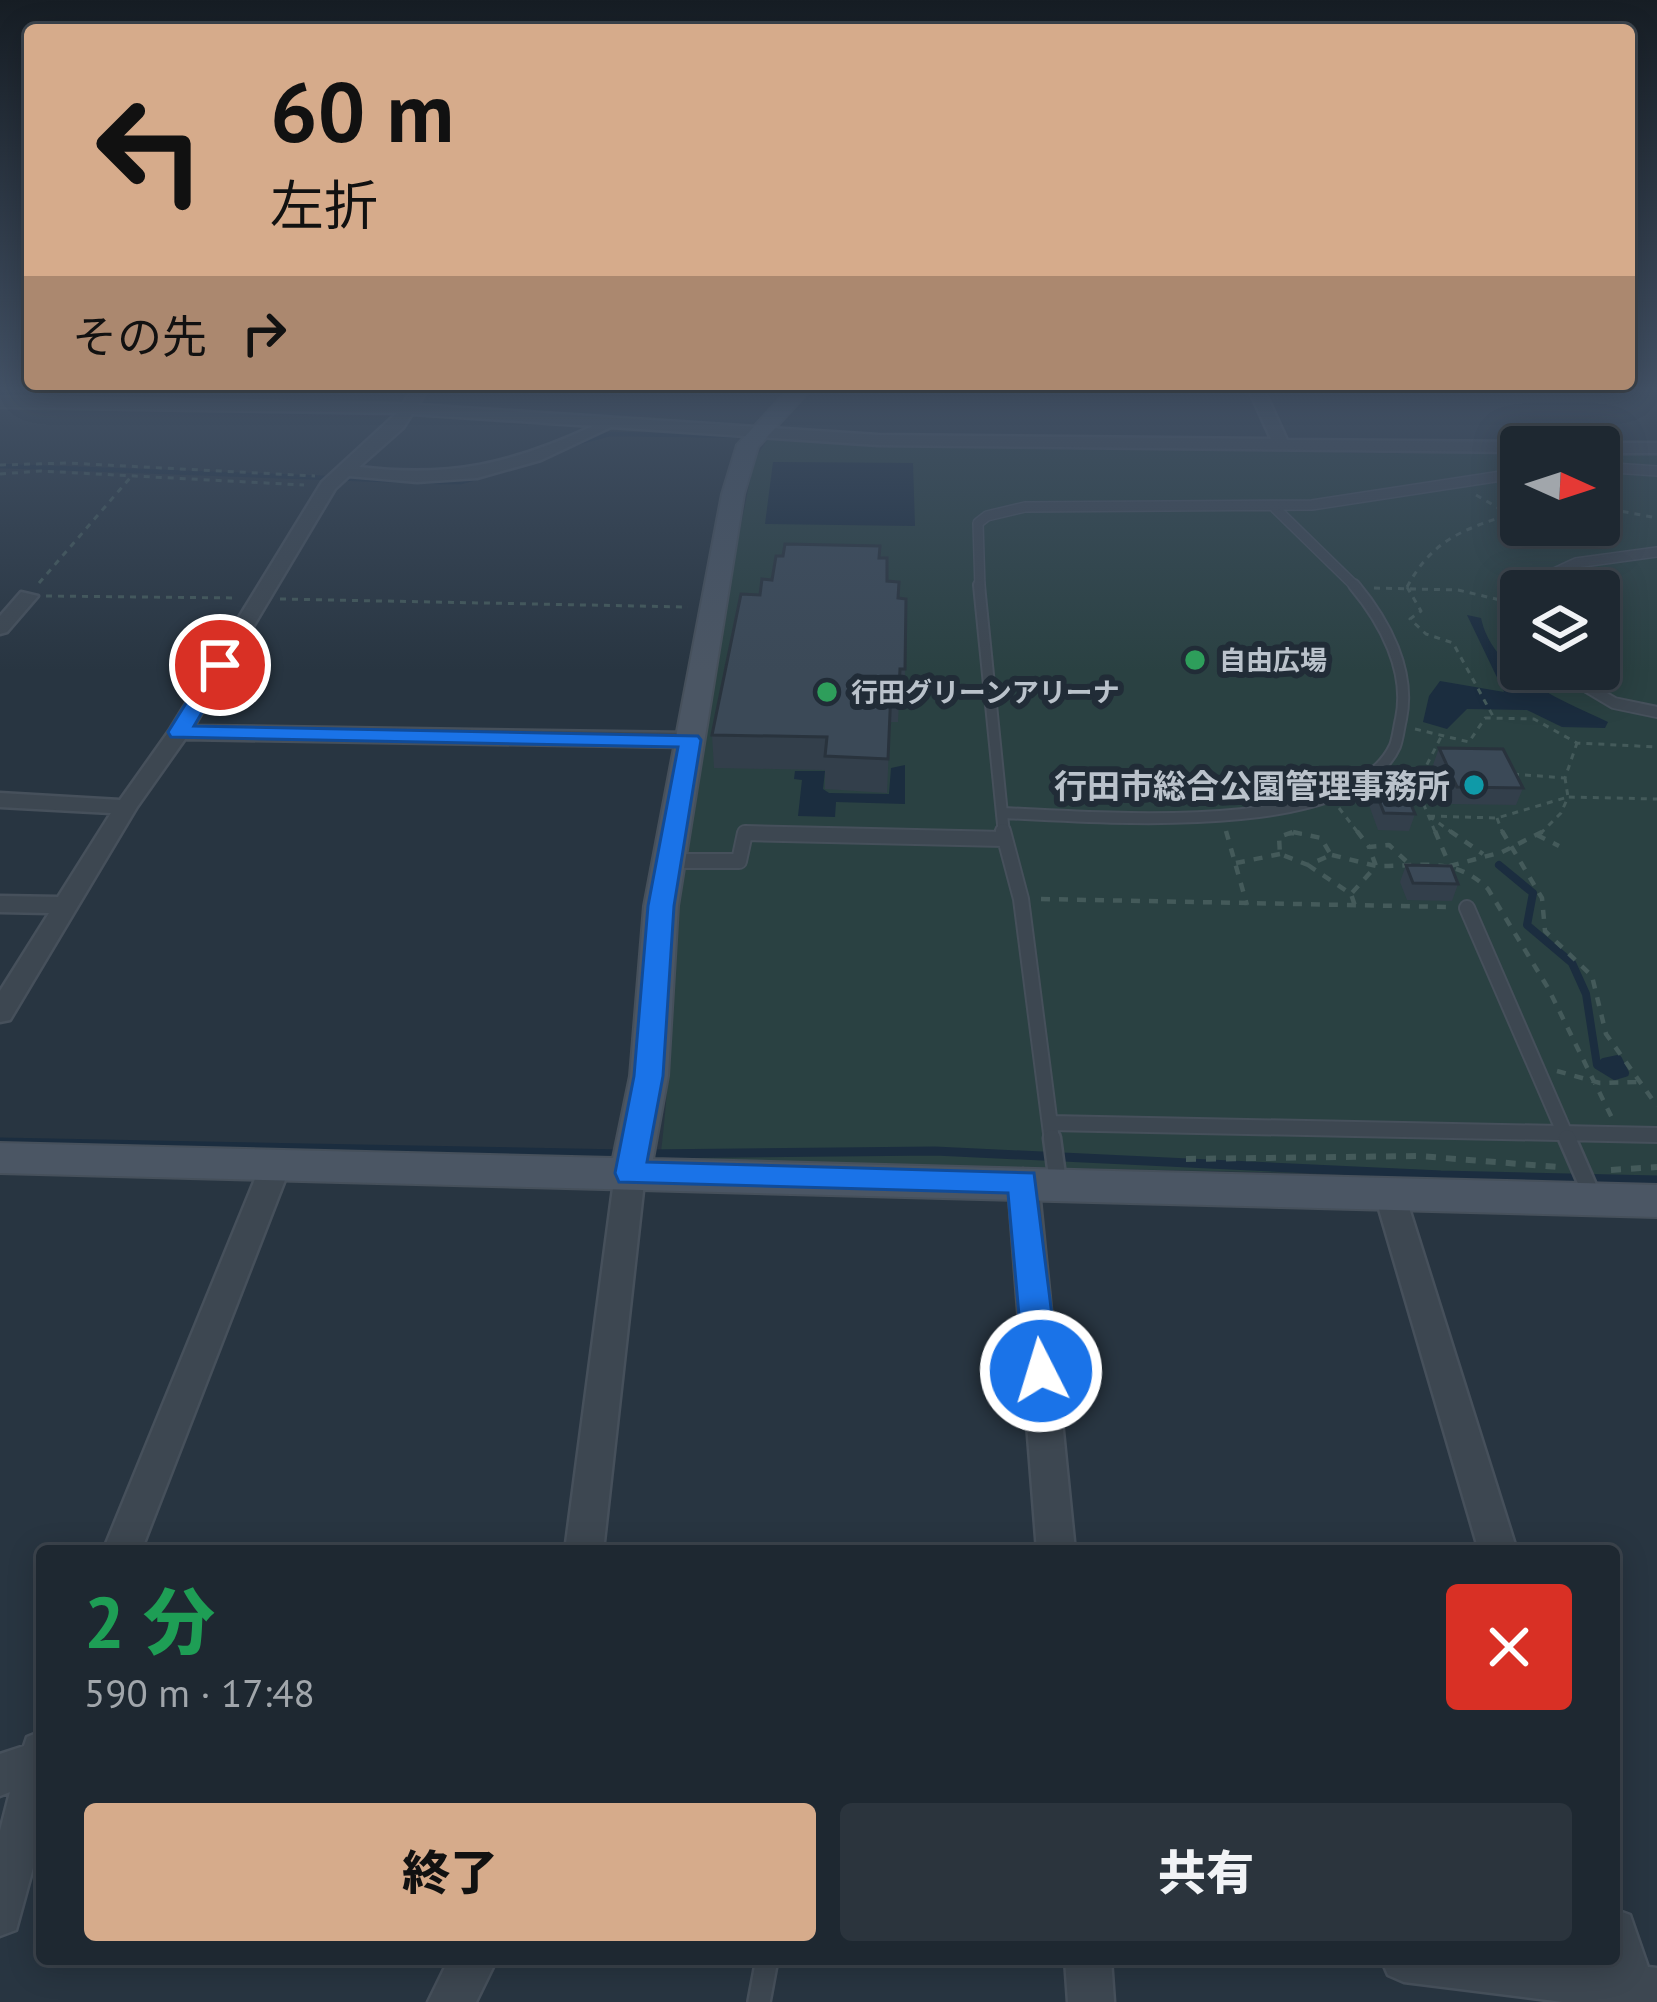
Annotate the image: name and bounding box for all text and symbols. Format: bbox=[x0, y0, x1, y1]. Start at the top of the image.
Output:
text: 60 m bbox=[270, 56, 454, 165]
icon: left bbox=[72, 72, 228, 228]
text: 左折 bbox=[270, 170, 378, 240]
icon: right bbox=[231, 300, 297, 366]
text: その先 bbox=[72, 307, 207, 365]
north arrow bbox=[1500, 426, 1620, 546]
map controls bbox=[1500, 426, 1620, 690]
button: layers bbox=[1500, 570, 1620, 690]
pin bbox=[169, 614, 271, 716]
icon: arrive bbox=[187, 632, 253, 698]
place label: 自由広場 bbox=[1219, 643, 1327, 677]
marker: 自由広場 bbox=[1182, 647, 1208, 673]
place label: 行田グリーンアリーナ bbox=[851, 675, 1120, 709]
marker: 行田グリーンアリーナ bbox=[814, 679, 840, 705]
place label: 行田市総合公園管理事務所 bbox=[1054, 764, 1450, 807]
marker: 行田市総合公園管理事務所 bbox=[1461, 772, 1487, 798]
position arrow bbox=[978, 1308, 1104, 1434]
text: 2 分 bbox=[84, 1575, 215, 1668]
button: close bbox=[1446, 1584, 1572, 1710]
text: 590 m · 17:48 bbox=[84, 1667, 315, 1718]
button: 終了 bbox=[84, 1803, 816, 1941]
button: 共有 bbox=[840, 1803, 1572, 1941]

